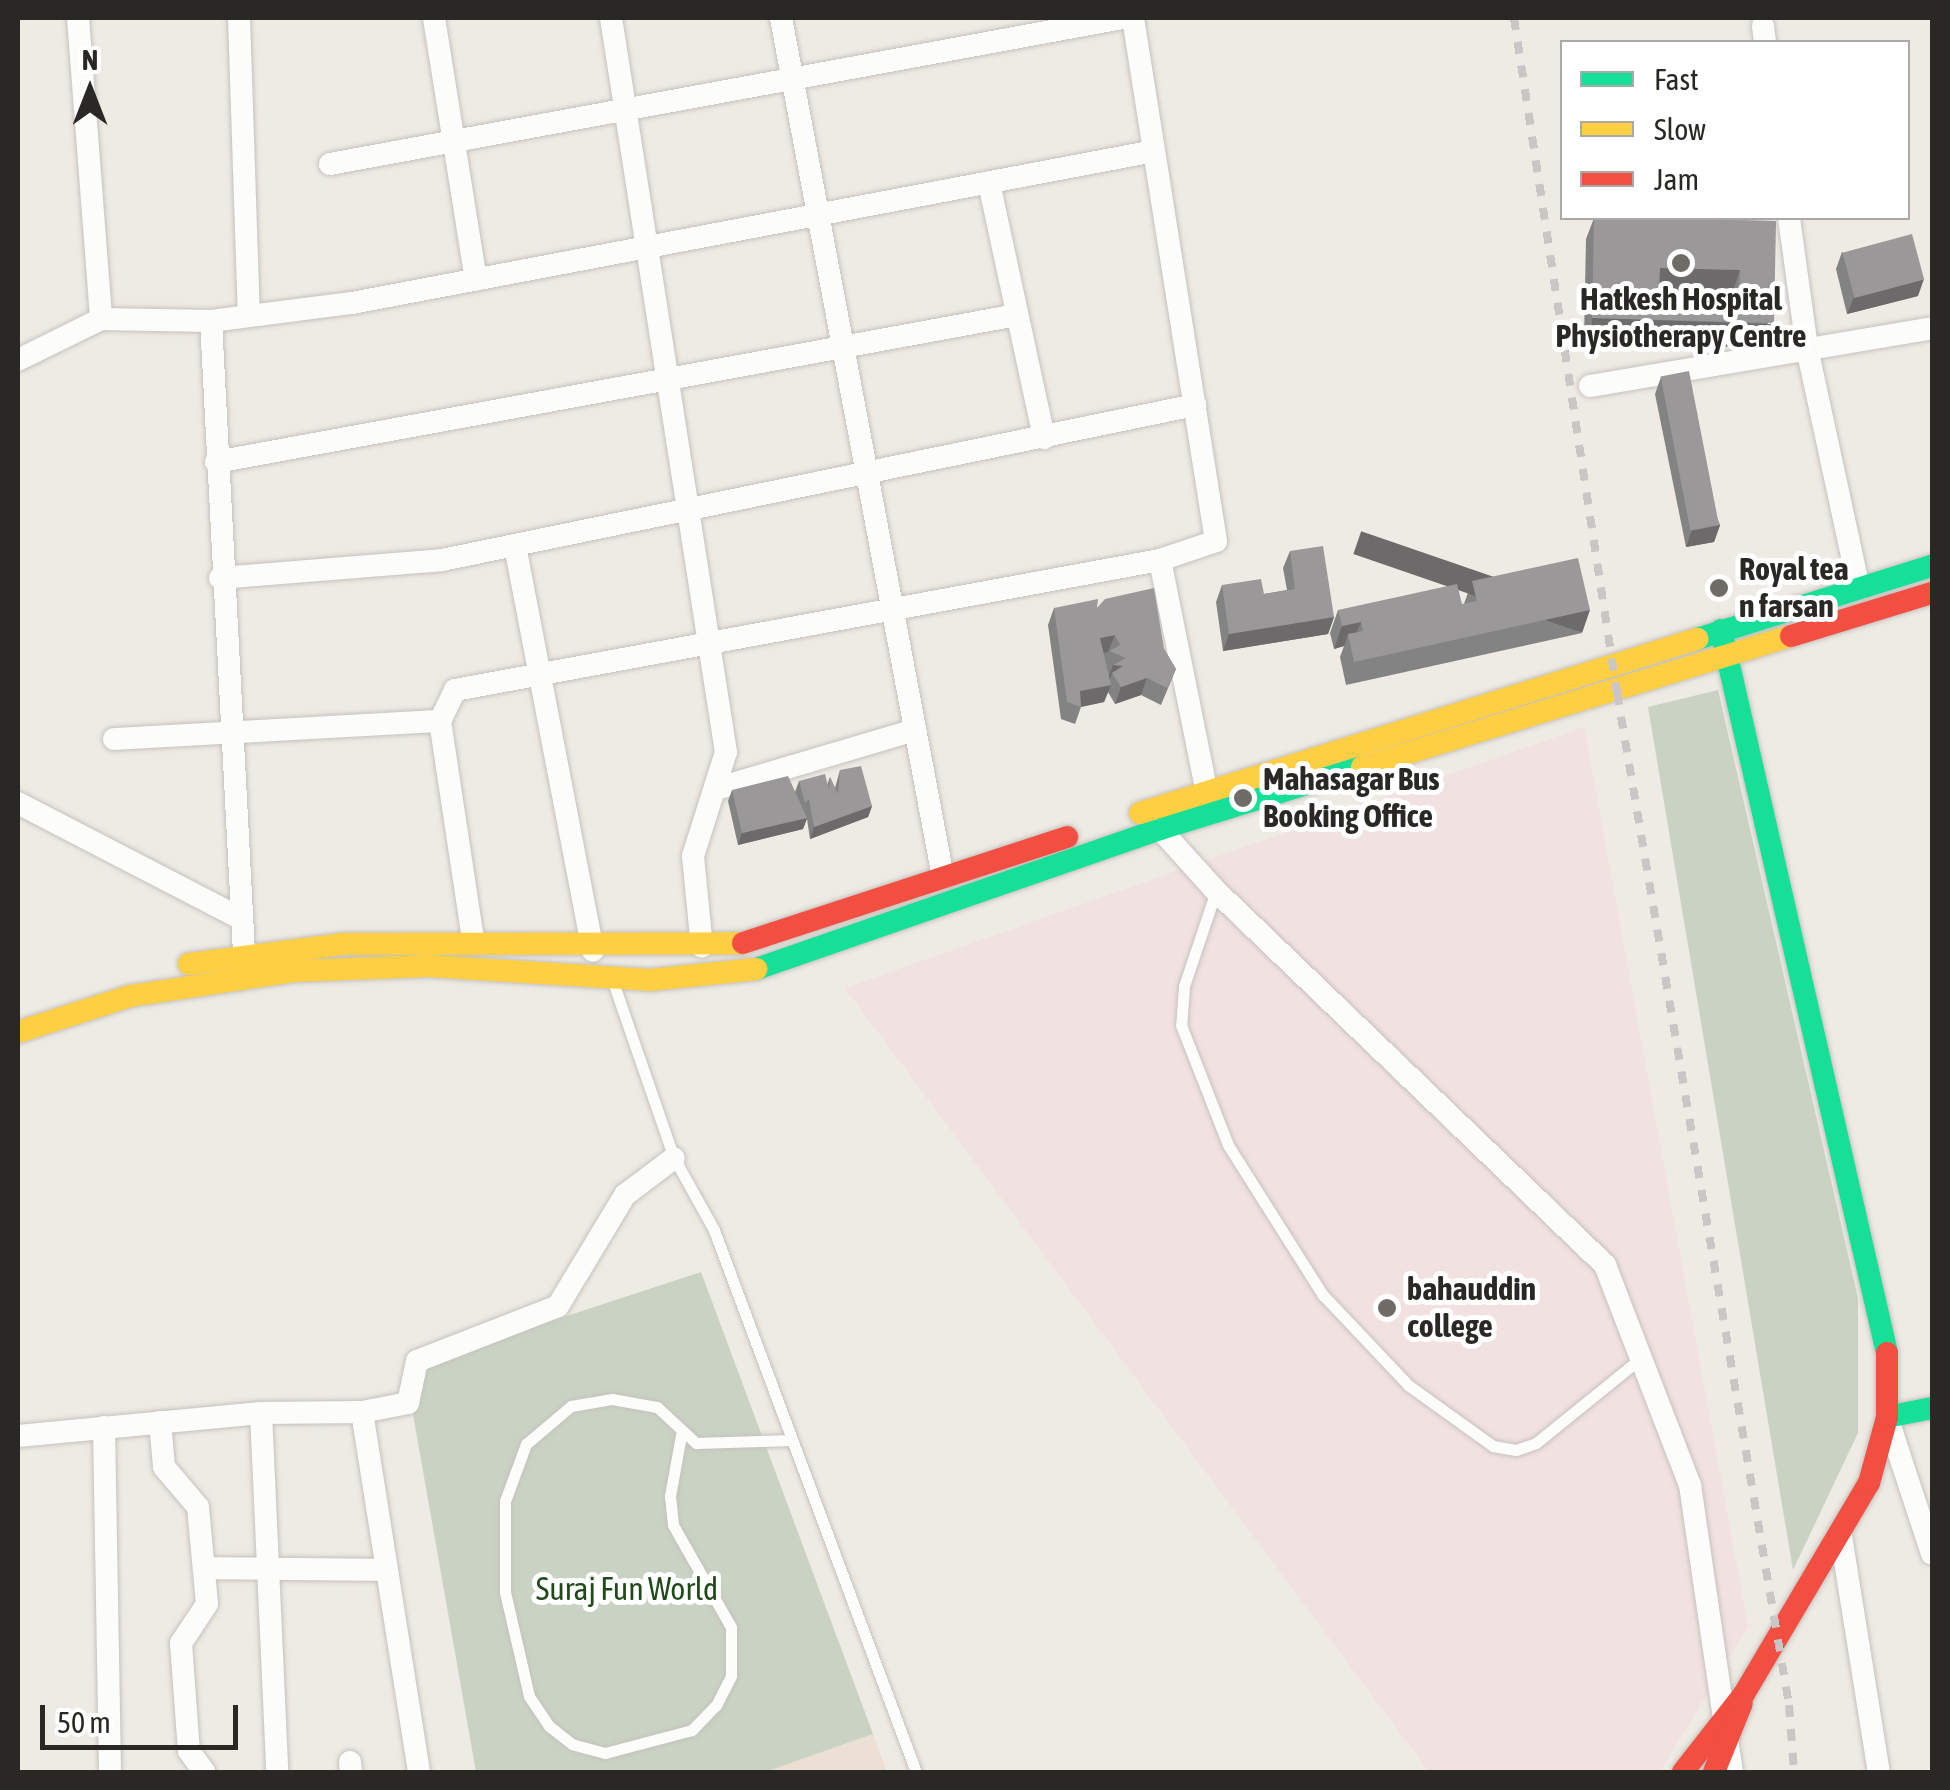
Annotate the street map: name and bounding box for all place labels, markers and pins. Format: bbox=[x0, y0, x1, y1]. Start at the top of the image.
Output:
marker: Hatkesh Hospital Physiotherapy Centre bbox=[1668, 250, 1694, 276]
place label: Hatkesh Hospital Physiotherapy Centre bbox=[1555, 281, 1807, 356]
place label: Royal tea n farsan bbox=[1739, 551, 1849, 626]
marker: Royal tea n farsan bbox=[1708, 577, 1730, 599]
place label: Mahasagar Bus Booking Office bbox=[1263, 761, 1440, 836]
marker: Mahasagar Bus Booking Office bbox=[1232, 787, 1254, 809]
place label: bahauddin college bbox=[1407, 1271, 1536, 1346]
marker: bahauddin college bbox=[1376, 1297, 1398, 1319]

